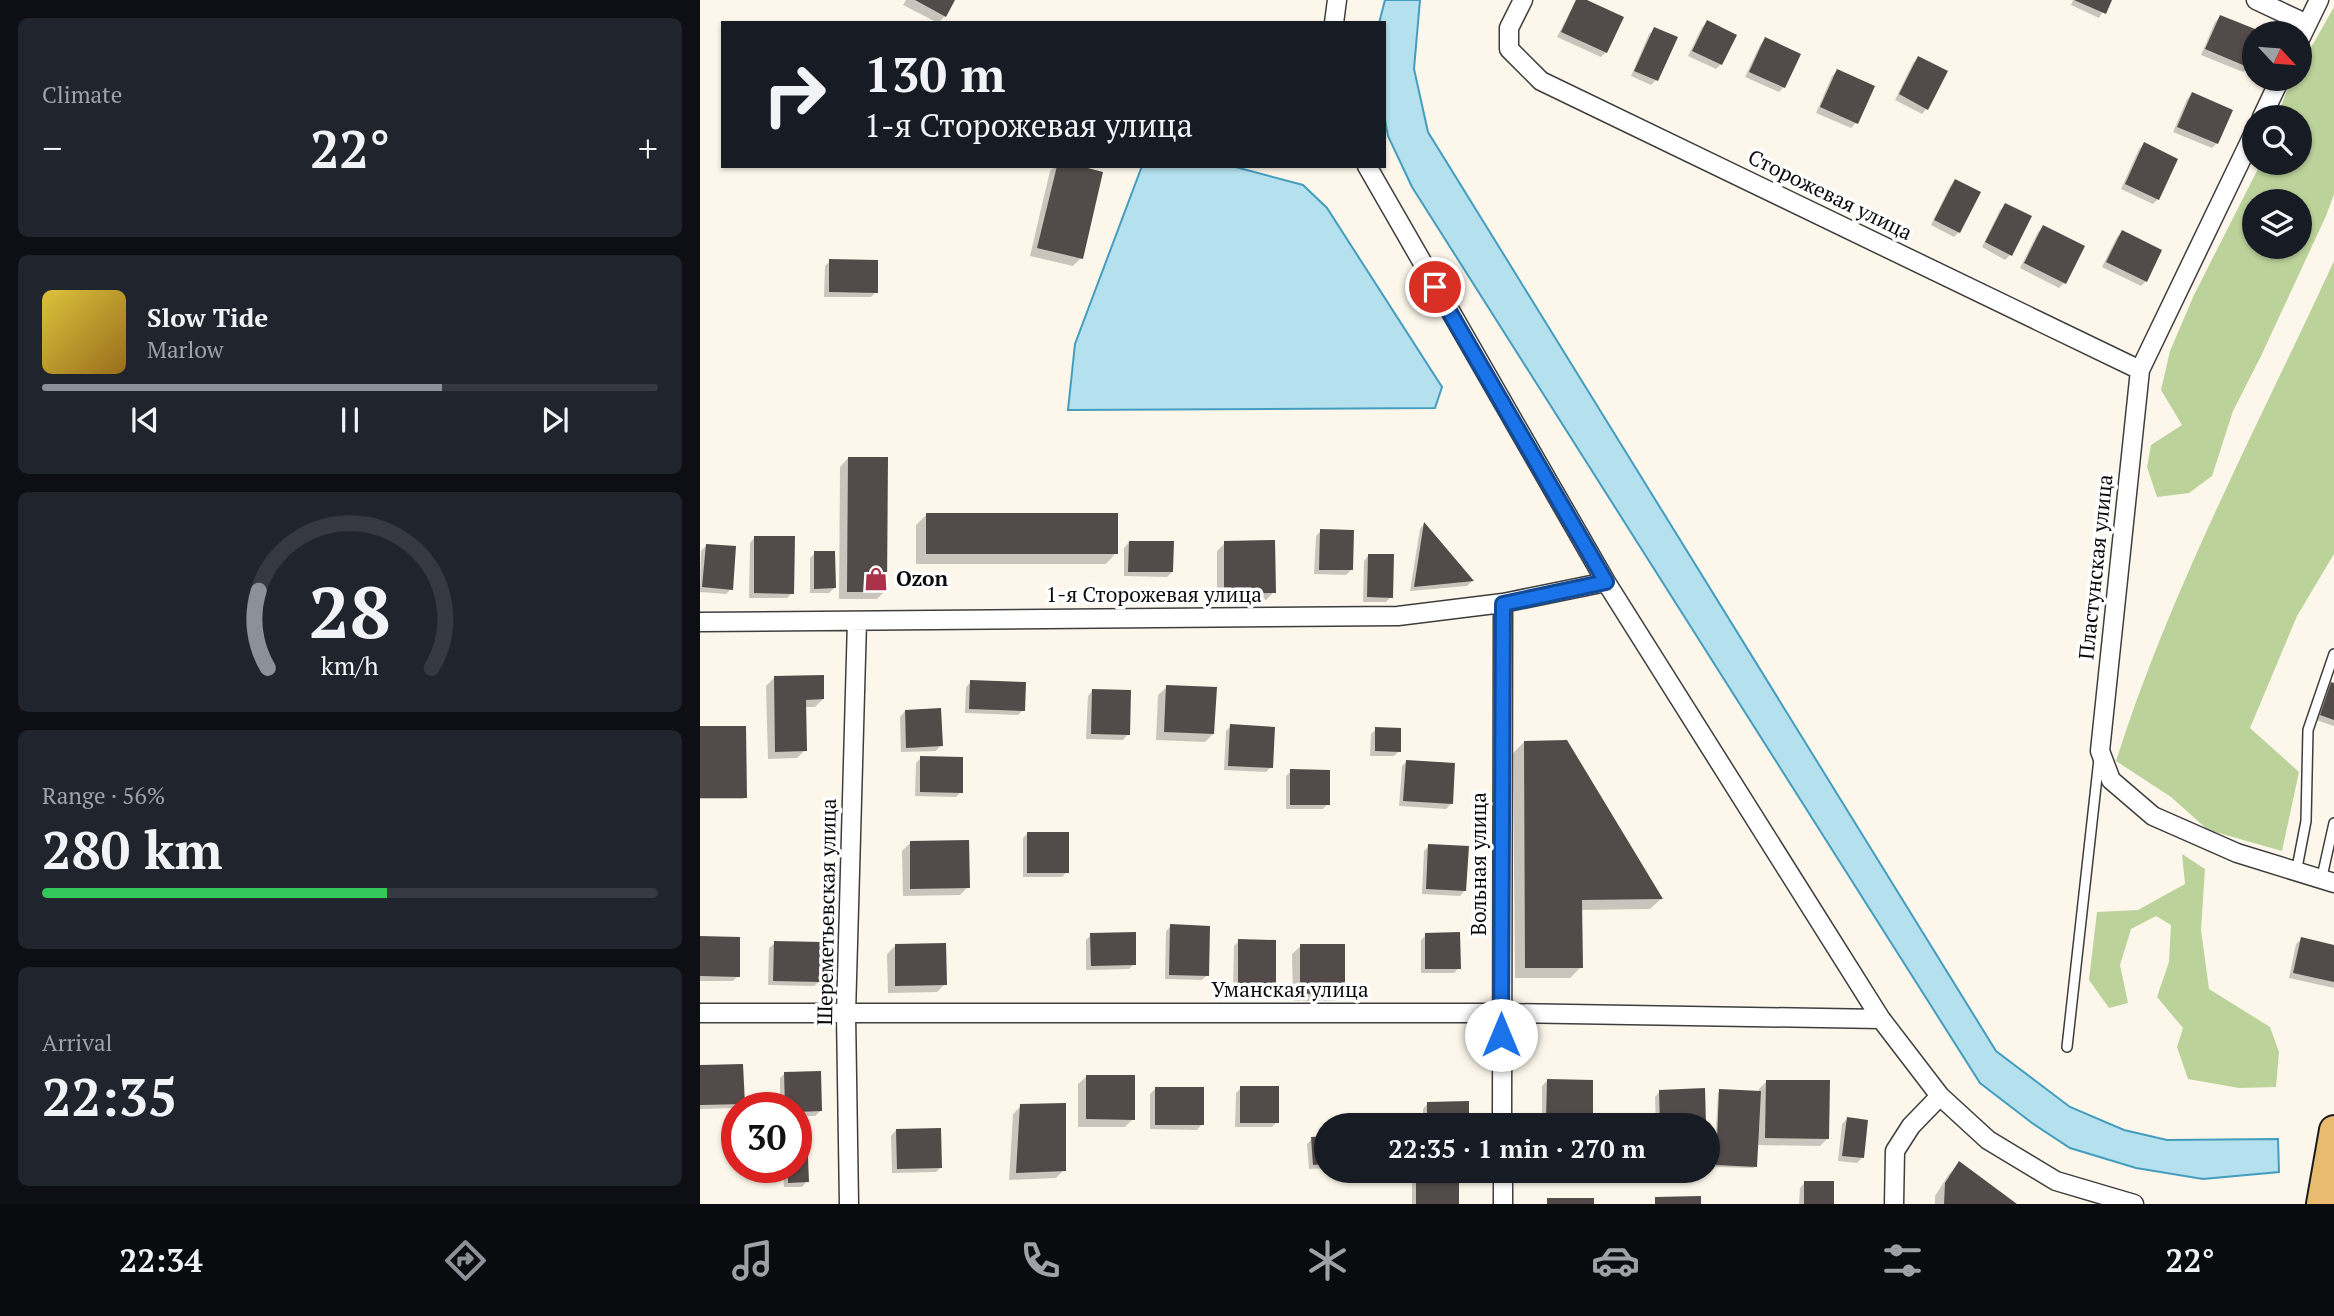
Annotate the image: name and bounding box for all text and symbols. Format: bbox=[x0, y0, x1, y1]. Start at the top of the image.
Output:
north arrow bbox=[2242, 21, 2312, 91]
map controls bbox=[2242, 21, 2312, 259]
text: 130 m bbox=[864, 41, 1006, 106]
icon: right bbox=[749, 49, 840, 140]
text: Climate bbox=[42, 79, 122, 110]
text: 1-я Сторожевая улица bbox=[864, 104, 1193, 146]
button: search bbox=[2242, 105, 2312, 175]
text: 22° bbox=[310, 114, 390, 183]
text: − bbox=[42, 123, 62, 173]
text: + bbox=[638, 123, 658, 173]
street label: Сторожевая улица bbox=[1744, 142, 1918, 246]
button: layers bbox=[2242, 189, 2312, 259]
pin bbox=[1405, 257, 1465, 317]
icon: arrive bbox=[1416, 268, 1454, 306]
text: Slow Tide bbox=[147, 300, 268, 334]
text: Marlow bbox=[147, 334, 224, 365]
icon: previous bbox=[126, 401, 164, 439]
icon: pause bbox=[331, 401, 369, 439]
icon: next bbox=[536, 401, 574, 439]
street label: Пластунская улица bbox=[2071, 472, 2119, 661]
text: 28 bbox=[309, 562, 391, 659]
place label: Ozon bbox=[896, 564, 948, 592]
shop icon: Ozon bbox=[862, 565, 890, 593]
street label: 1-я Сторожевая улица bbox=[1046, 580, 1262, 608]
text: km/h bbox=[321, 649, 379, 682]
text: Range · 56% bbox=[42, 780, 165, 811]
street label: Вольная улица bbox=[1464, 792, 1492, 936]
street label: Шереметьевская улица bbox=[810, 798, 842, 1026]
text: 280 km bbox=[42, 815, 223, 884]
street label: Уманская улица bbox=[1211, 975, 1369, 1003]
position arrow bbox=[1464, 998, 1538, 1072]
text: Arrival bbox=[42, 1027, 113, 1058]
text: 22:35 bbox=[42, 1062, 177, 1131]
speed limit sign: 30 bbox=[721, 1092, 812, 1183]
text: 22:35 · 1 min · 270 m bbox=[1388, 1131, 1646, 1165]
icon: directions bbox=[441, 1236, 490, 1285]
icon: music bbox=[728, 1236, 777, 1285]
icon: phone bbox=[1016, 1236, 1065, 1285]
icon: climate bbox=[1303, 1236, 1352, 1285]
icon: car bbox=[1591, 1236, 1640, 1285]
icon: filters bbox=[1878, 1236, 1927, 1285]
text: 22:34 bbox=[119, 1239, 203, 1281]
text: 22° bbox=[2165, 1239, 2215, 1281]

